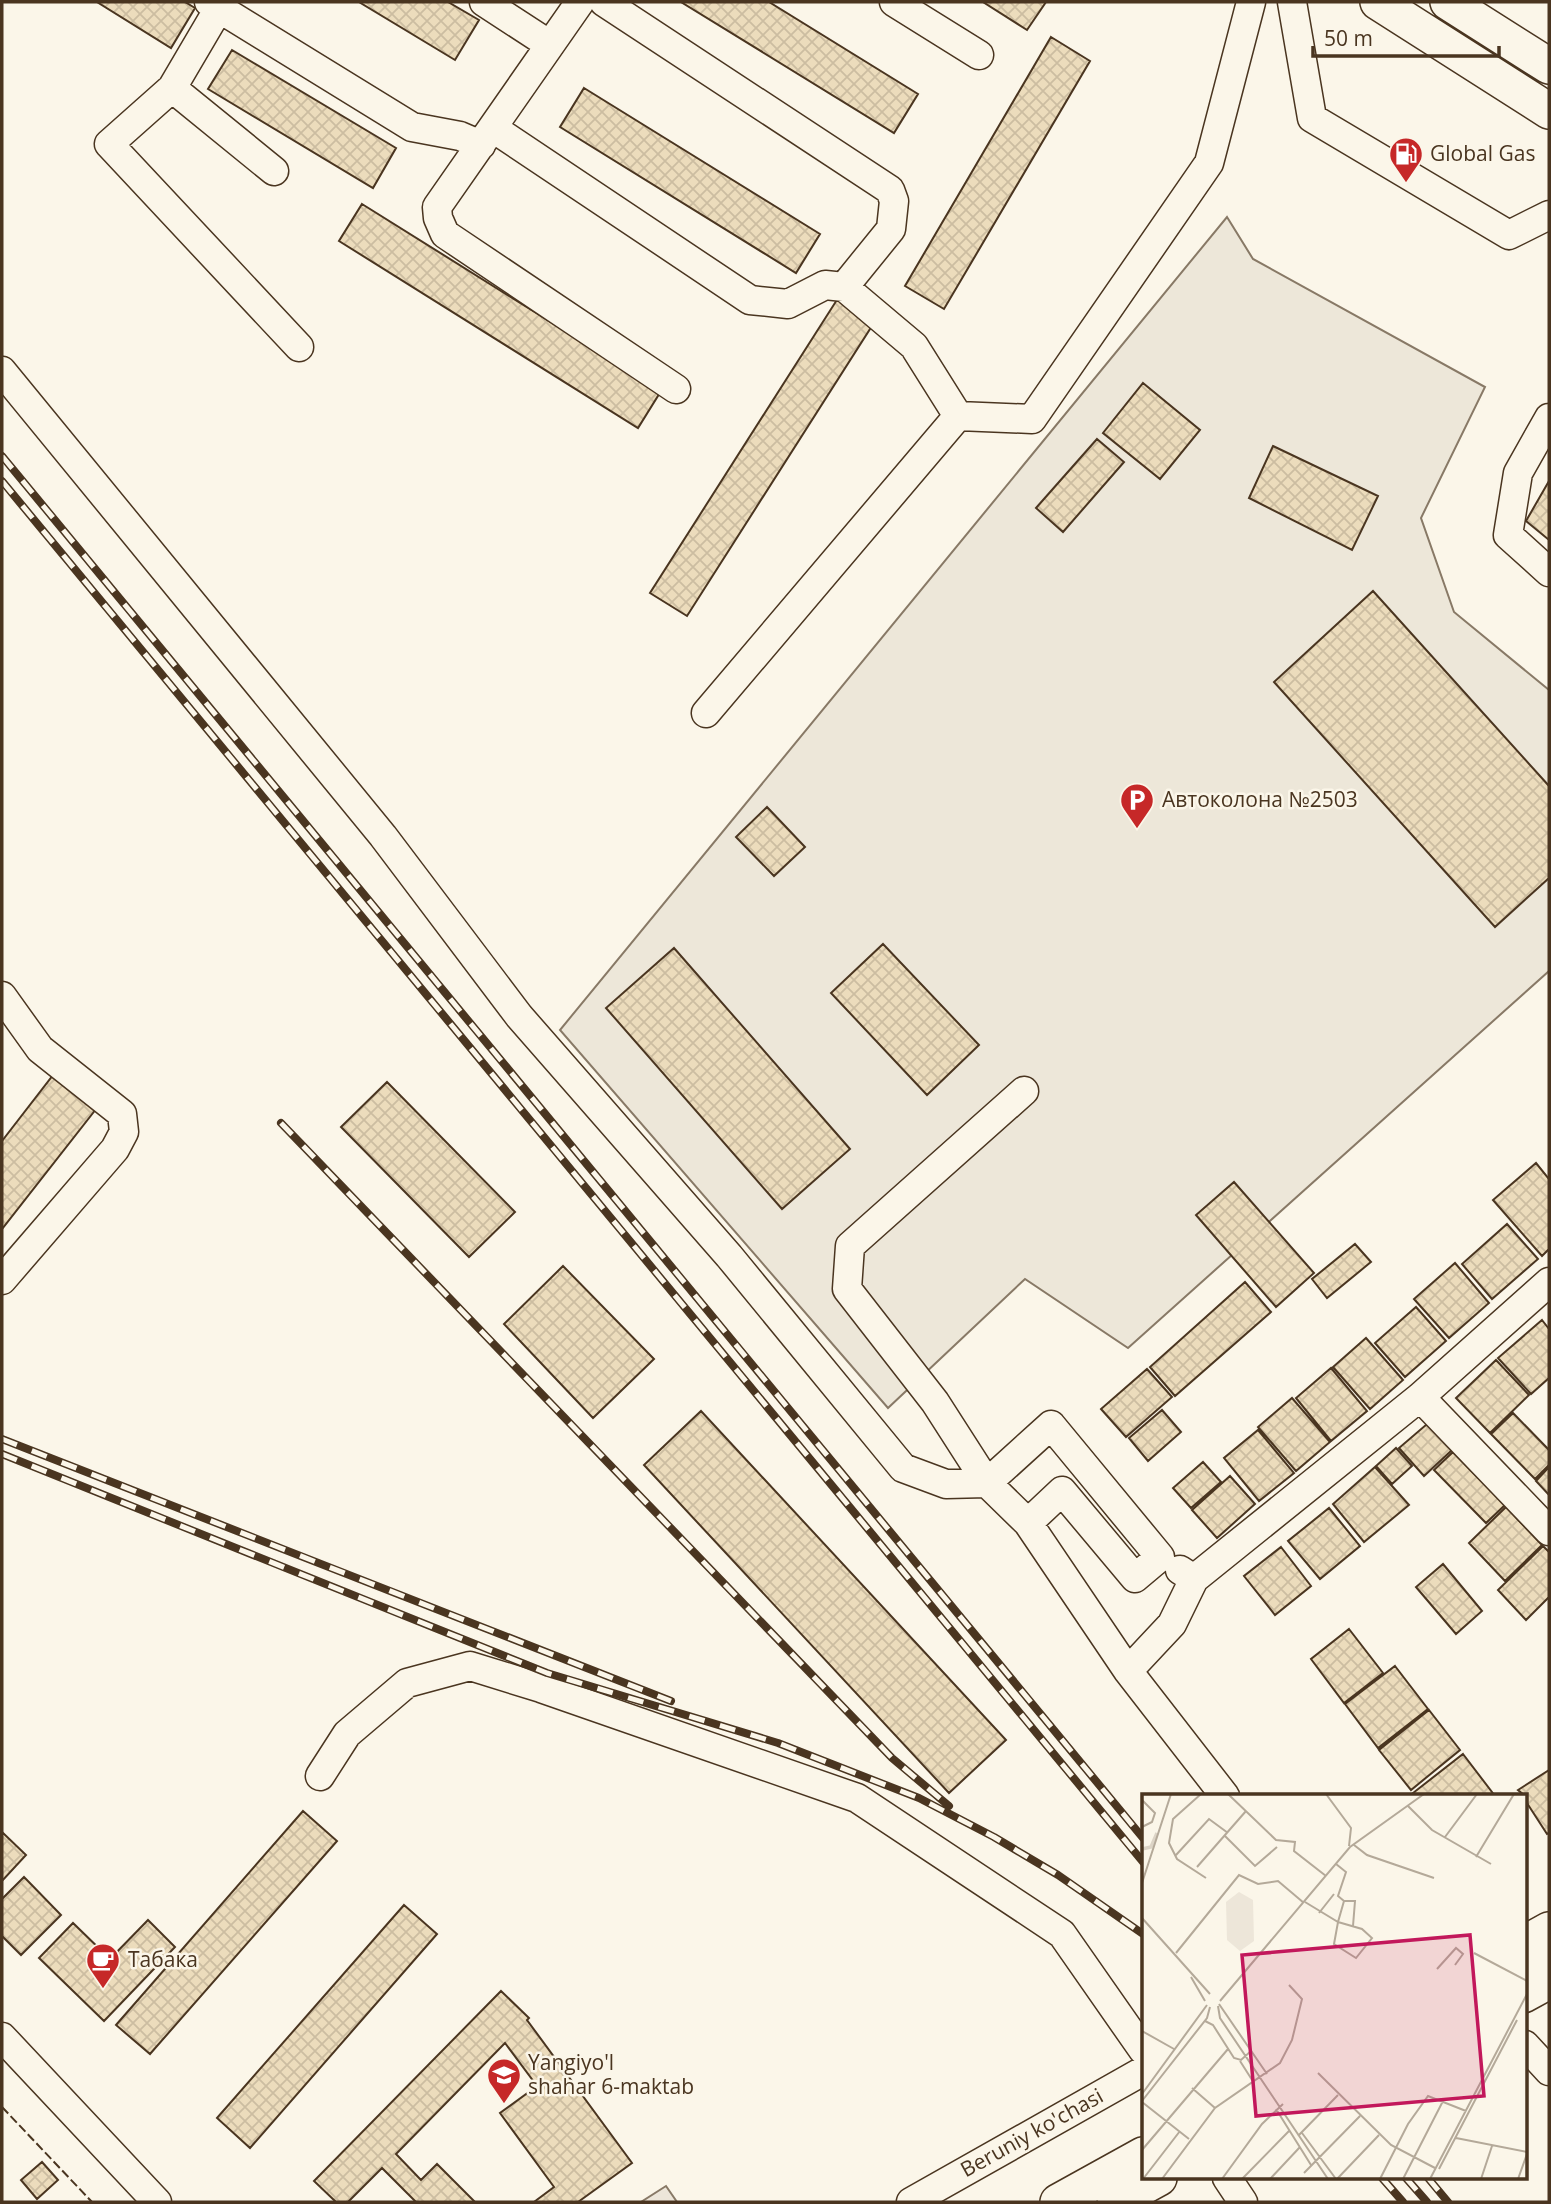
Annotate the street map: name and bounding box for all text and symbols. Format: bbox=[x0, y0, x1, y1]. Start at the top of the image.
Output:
scale bar bbox=[1313, 14, 1498, 58]
text: 50 m bbox=[1324, 24, 1373, 52]
fuel station icon: Global Gas bbox=[1387, 135, 1425, 184]
place label: Global Gas bbox=[1430, 139, 1535, 167]
parking icon: Автоколона №2503 bbox=[1118, 781, 1156, 830]
place label: Автоколона №2503 bbox=[1162, 785, 1358, 813]
inset map bbox=[1142, 1794, 1526, 2180]
cafe icon: Табака bbox=[84, 1941, 122, 1990]
place label: Табака bbox=[128, 1945, 198, 1973]
place label: Yangiyo'l shahar 6-maktab bbox=[528, 2048, 694, 2100]
school or university icon: Yangiyo'l shahar 6-maktab bbox=[485, 2056, 523, 2105]
street label: Beruniy ko'chasi bbox=[955, 2081, 1108, 2183]

